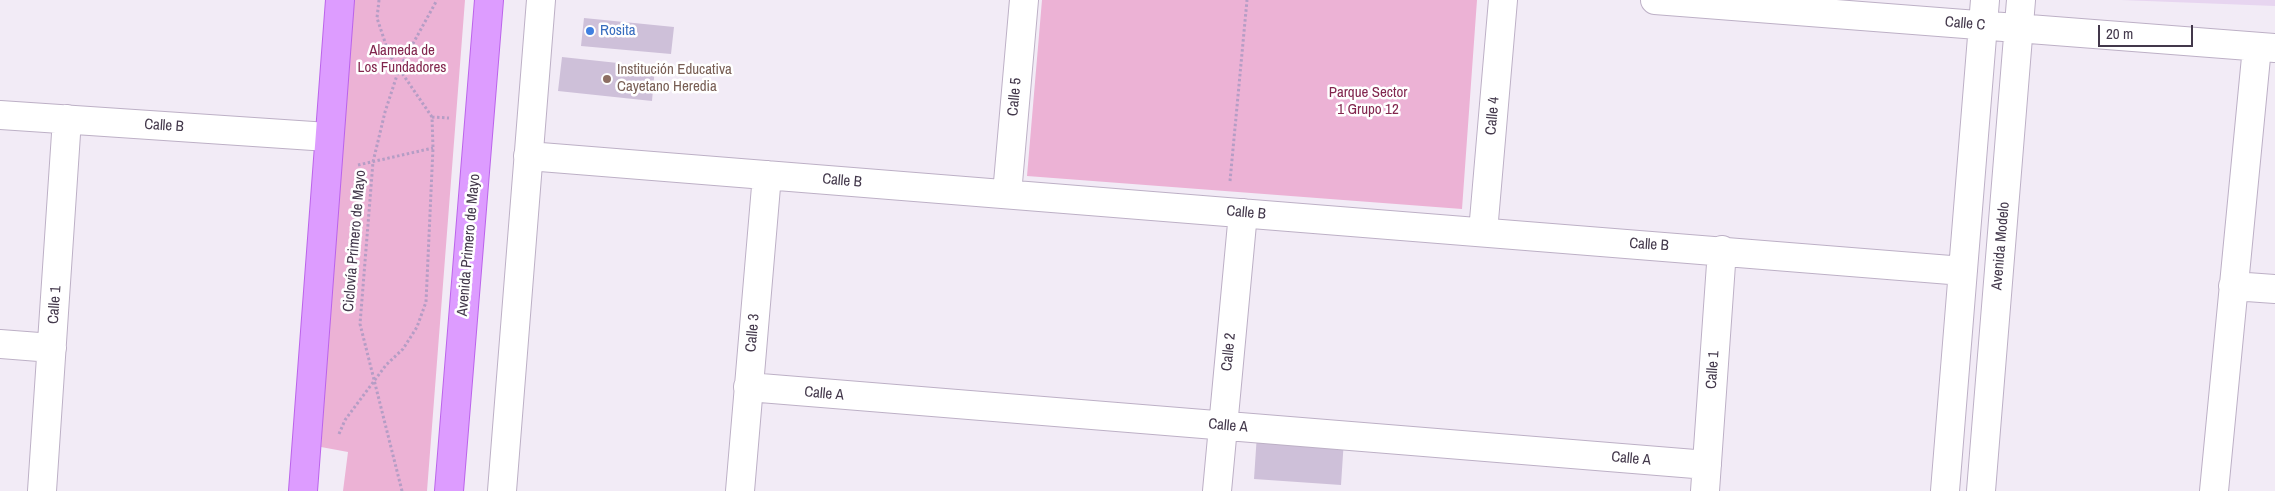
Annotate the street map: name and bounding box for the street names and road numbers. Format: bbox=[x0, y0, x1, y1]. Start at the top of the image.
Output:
street label: Calle C bbox=[1944, 13, 1986, 35]
street label: Calle 5 bbox=[1004, 77, 1026, 117]
street label: Calle 4 bbox=[1482, 96, 1504, 136]
street label: Calle B bbox=[144, 116, 184, 136]
street label: Ciclovía Primero de Mayo bbox=[340, 169, 370, 313]
street label: Calle B bbox=[821, 170, 863, 192]
street label: Avenida Primero de Mayo bbox=[454, 173, 484, 317]
street label: Avenida Modelo bbox=[1988, 201, 2014, 291]
street label: Calle B bbox=[1225, 202, 1267, 224]
street label: Calle B bbox=[1629, 235, 1669, 255]
street label: Calle 1 bbox=[45, 285, 65, 325]
street label: Calle 3 bbox=[742, 313, 764, 353]
street label: Calle 2 bbox=[1218, 332, 1240, 372]
street label: Calle 1 bbox=[1703, 350, 1723, 390]
street label: Calle A bbox=[803, 383, 845, 405]
street label: Calle A bbox=[1207, 415, 1249, 437]
street label: Calle A bbox=[1610, 448, 1652, 470]

